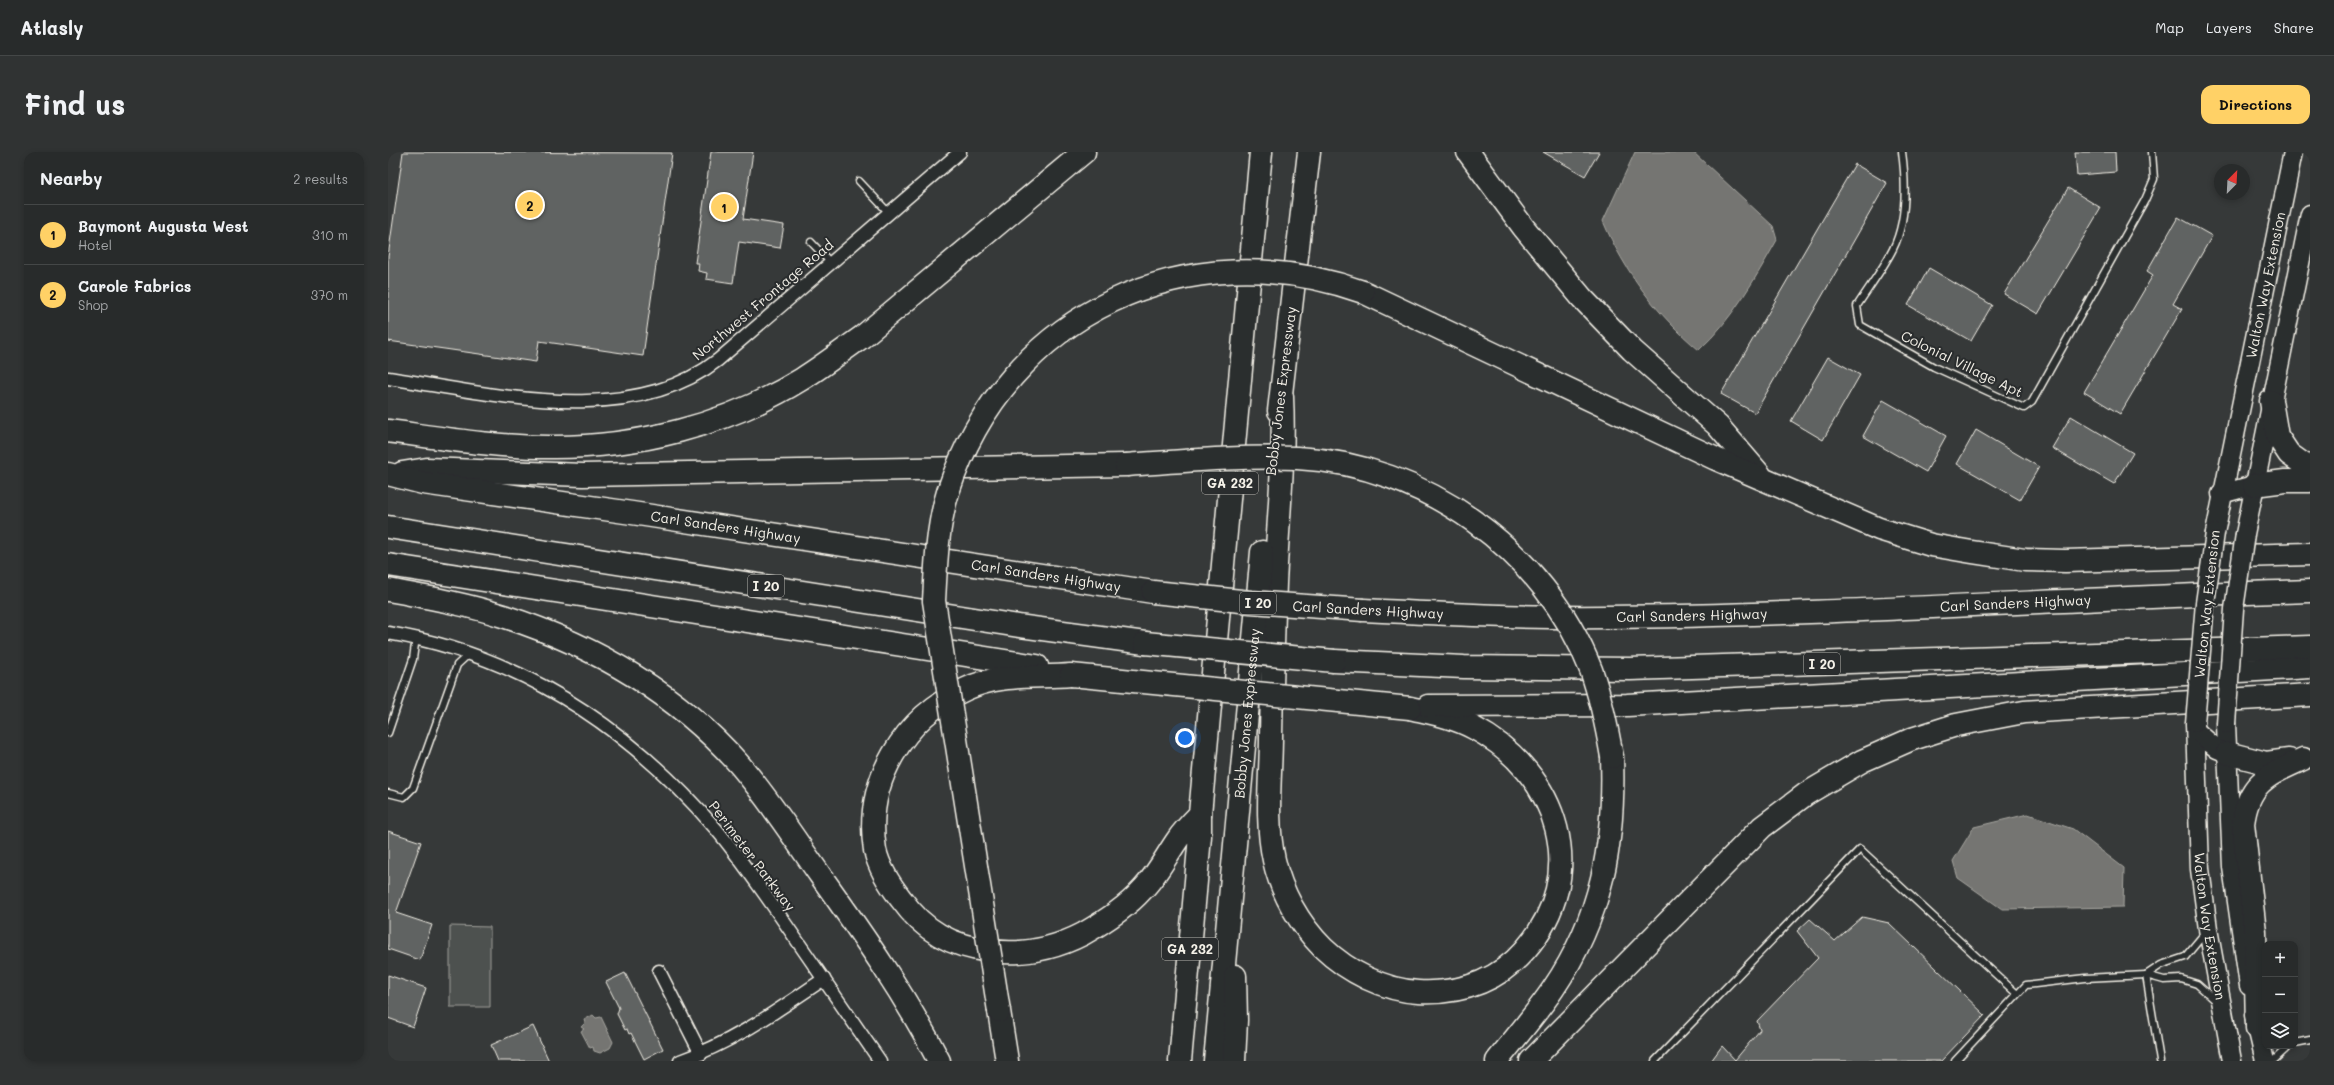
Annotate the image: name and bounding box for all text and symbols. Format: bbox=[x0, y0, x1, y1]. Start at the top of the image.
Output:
text: Atlasly bbox=[20, 15, 83, 40]
text: Map bbox=[2155, 18, 2184, 37]
text: Layers bbox=[2206, 18, 2252, 37]
text: Share bbox=[2274, 18, 2314, 37]
button: Directions bbox=[2201, 85, 2310, 124]
text: Find us bbox=[24, 86, 125, 122]
north arrow bbox=[2214, 164, 2250, 200]
text: Nearby bbox=[40, 167, 102, 189]
text: 2 results bbox=[293, 170, 348, 187]
pin: 2 bbox=[517, 190, 543, 220]
pin: 1 bbox=[711, 192, 737, 222]
street label: Walton Way Extension bbox=[2241, 210, 2290, 360]
text: Baymont Augusta West bbox=[78, 216, 249, 236]
text: 1 bbox=[50, 226, 56, 243]
text: 310 m bbox=[312, 226, 348, 243]
street label: Northwest Frontage Road bbox=[688, 235, 837, 364]
text: Hotel bbox=[78, 236, 112, 253]
text: Carole Fabrics bbox=[78, 276, 191, 296]
text: 2 bbox=[49, 286, 57, 303]
text: 370 m bbox=[311, 286, 348, 303]
text: Shop bbox=[78, 296, 108, 313]
street label: Bobby Jones Expressway bbox=[1261, 305, 1300, 477]
street label: Colonial Village Apt bbox=[1898, 326, 2026, 401]
road number: GA 232 bbox=[1202, 472, 1258, 494]
street label: Carl Sanders Highway bbox=[650, 506, 802, 547]
street label: Walton Way Extension bbox=[2189, 529, 2224, 679]
street label: Carl Sanders Highway bbox=[970, 555, 1122, 596]
road number: I 20 bbox=[748, 575, 784, 597]
street label: Carl Sanders Highway bbox=[1940, 590, 2092, 616]
road number: I 20 bbox=[1240, 592, 1276, 614]
street label: Carl Sanders Highway bbox=[1292, 596, 1444, 623]
street label: Carl Sanders Highway bbox=[1616, 604, 1768, 626]
street label: Bobby Jones Expressway bbox=[1229, 628, 1264, 799]
road number: I 20 bbox=[1804, 653, 1840, 675]
your location bbox=[1175, 728, 1195, 748]
street label: Perimeter Parkway bbox=[705, 797, 800, 915]
street label: Walton Way Extension bbox=[2190, 852, 2231, 1001]
road number: GA 232 bbox=[1162, 938, 1218, 960]
map controls bbox=[2262, 941, 2298, 1049]
button: + bbox=[2262, 941, 2298, 977]
button: − bbox=[2262, 977, 2298, 1013]
button: layers bbox=[2262, 1013, 2298, 1049]

